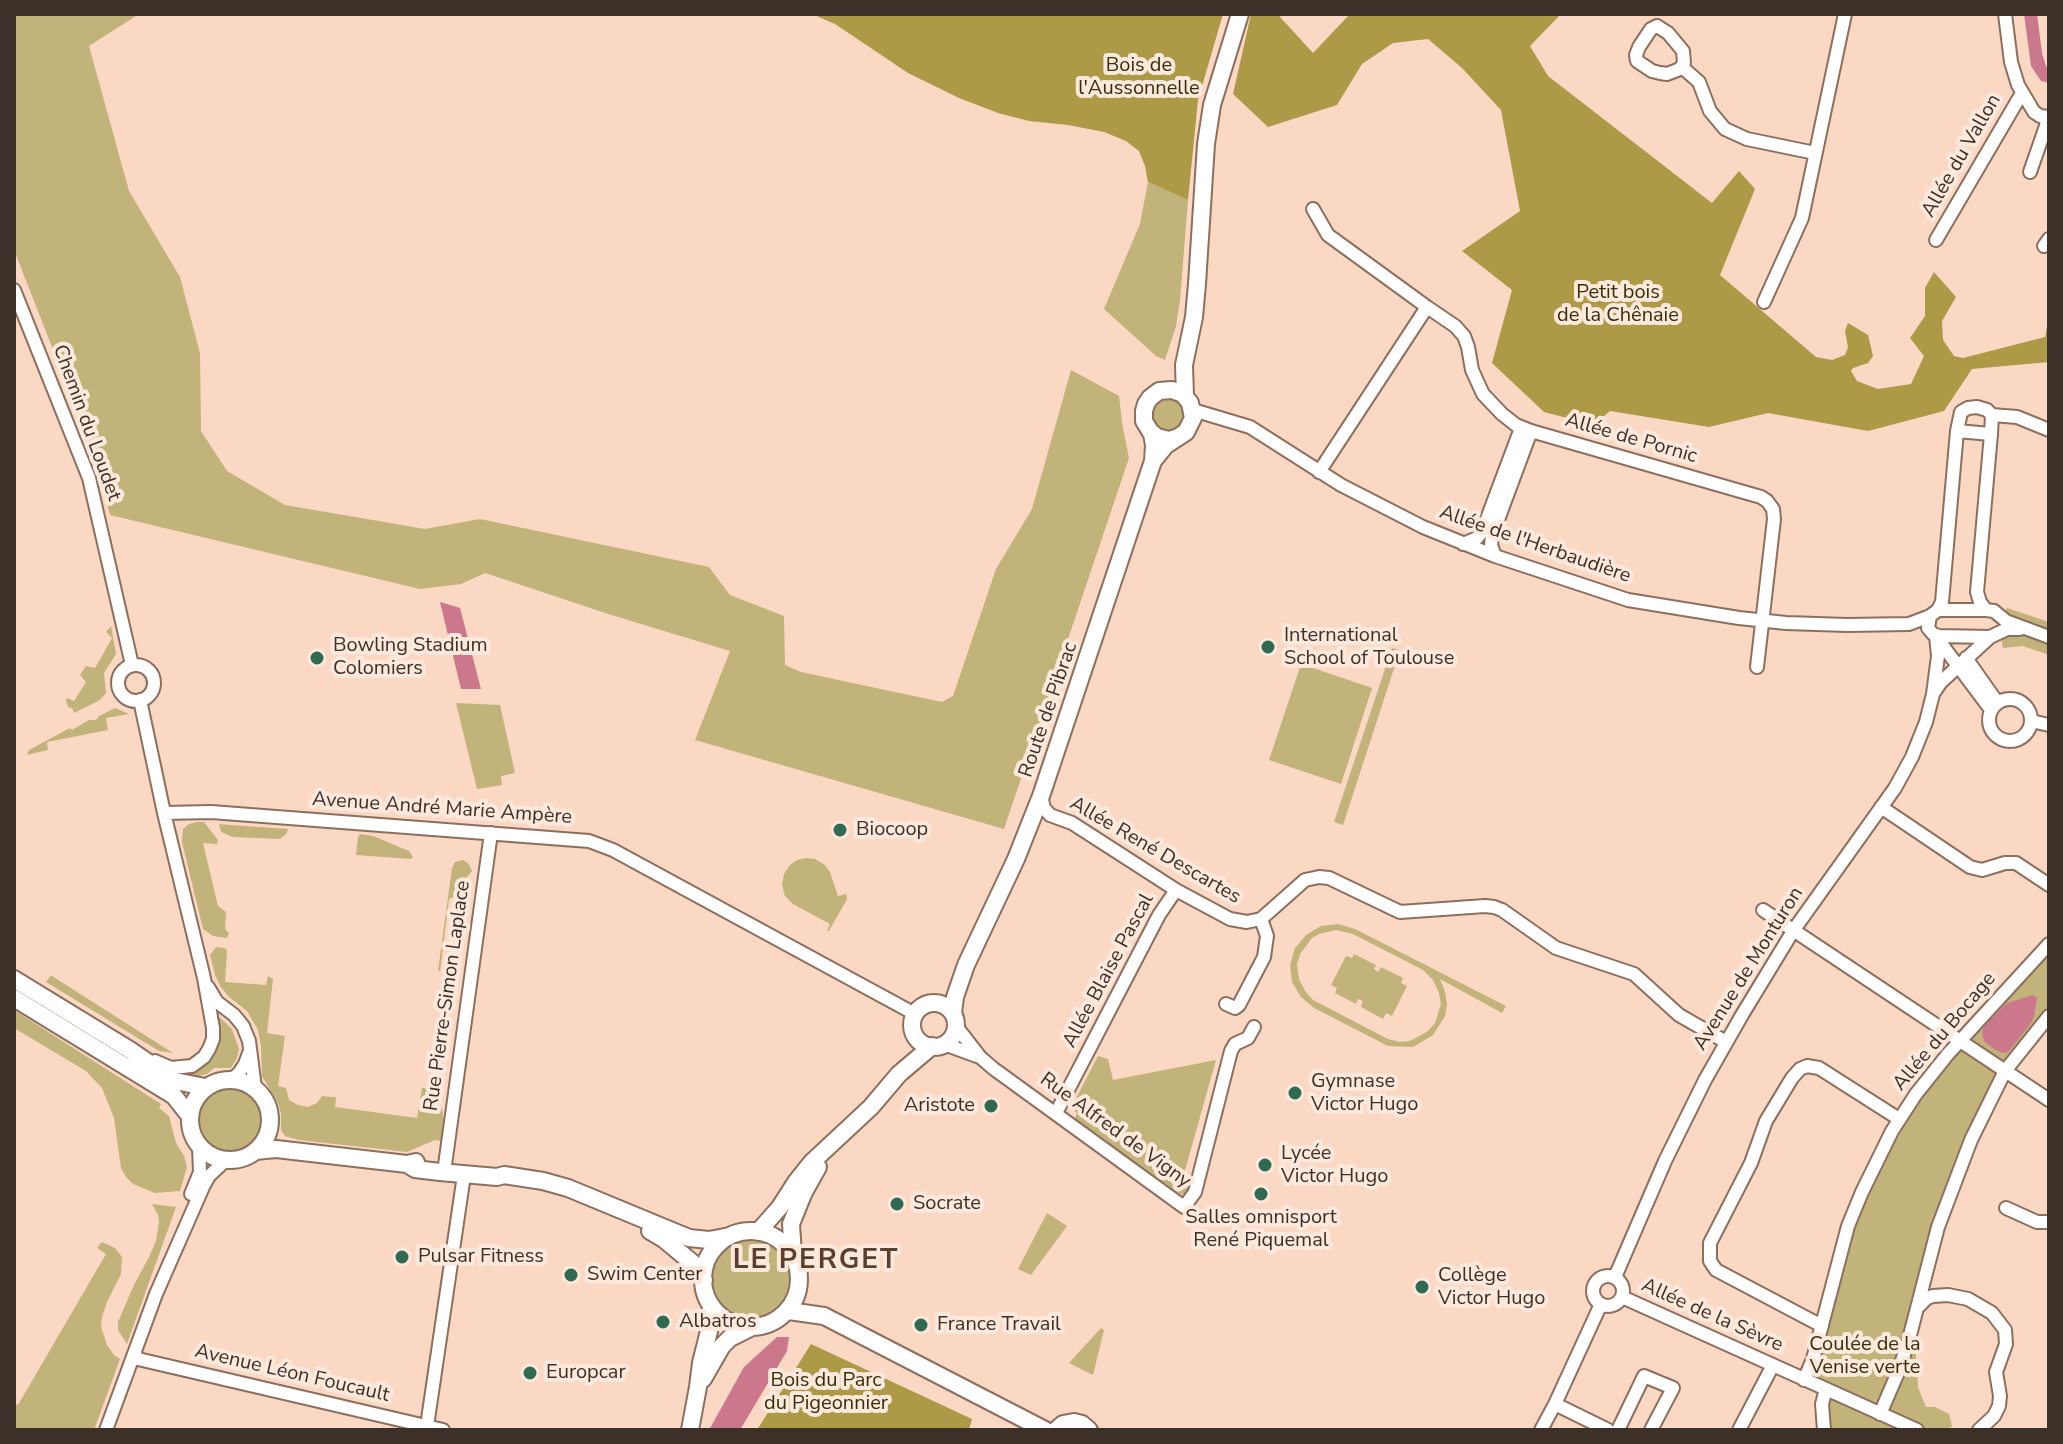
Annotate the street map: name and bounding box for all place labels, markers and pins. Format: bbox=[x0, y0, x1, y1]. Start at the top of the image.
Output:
place label: International School of Toulouse bbox=[1284, 624, 1454, 671]
place label: Bowling Stadium Colomiers bbox=[333, 634, 488, 681]
marker: International School of Toulouse bbox=[1259, 638, 1277, 656]
marker: Bowling Stadium Colomiers bbox=[308, 649, 326, 667]
place label: Biocoop bbox=[856, 818, 928, 842]
marker: Biocoop bbox=[831, 821, 849, 839]
place label: Gymnase Victor Hugo bbox=[1311, 1070, 1418, 1117]
marker: Gymnase Victor Hugo bbox=[1286, 1084, 1304, 1102]
place label: Aristote bbox=[904, 1094, 975, 1118]
marker: Aristote bbox=[982, 1097, 1000, 1115]
place label: Lycée Victor Hugo bbox=[1281, 1142, 1388, 1189]
marker: Lycée Victor Hugo bbox=[1256, 1156, 1274, 1174]
marker: Salles omnisport René Piquemal bbox=[1252, 1185, 1270, 1203]
place label: Socrate bbox=[913, 1192, 981, 1216]
marker: Socrate bbox=[888, 1195, 906, 1213]
place label: Salles omnisport René Piquemal bbox=[1185, 1206, 1337, 1253]
place label: Pulsar Fitness bbox=[418, 1245, 544, 1269]
marker: Pulsar Fitness bbox=[393, 1248, 411, 1266]
place label: Swim Center bbox=[587, 1263, 702, 1287]
place label: Collège Victor Hugo bbox=[1438, 1264, 1545, 1311]
marker: Swim Center bbox=[562, 1266, 580, 1284]
marker: Collège Victor Hugo bbox=[1413, 1278, 1431, 1296]
place label: Albatros bbox=[679, 1310, 757, 1334]
marker: Albatros bbox=[654, 1313, 672, 1331]
place label: France Travail bbox=[937, 1313, 1061, 1337]
marker: France Travail bbox=[912, 1316, 930, 1334]
place label: Europcar bbox=[546, 1361, 626, 1385]
marker: Europcar bbox=[521, 1364, 539, 1382]

